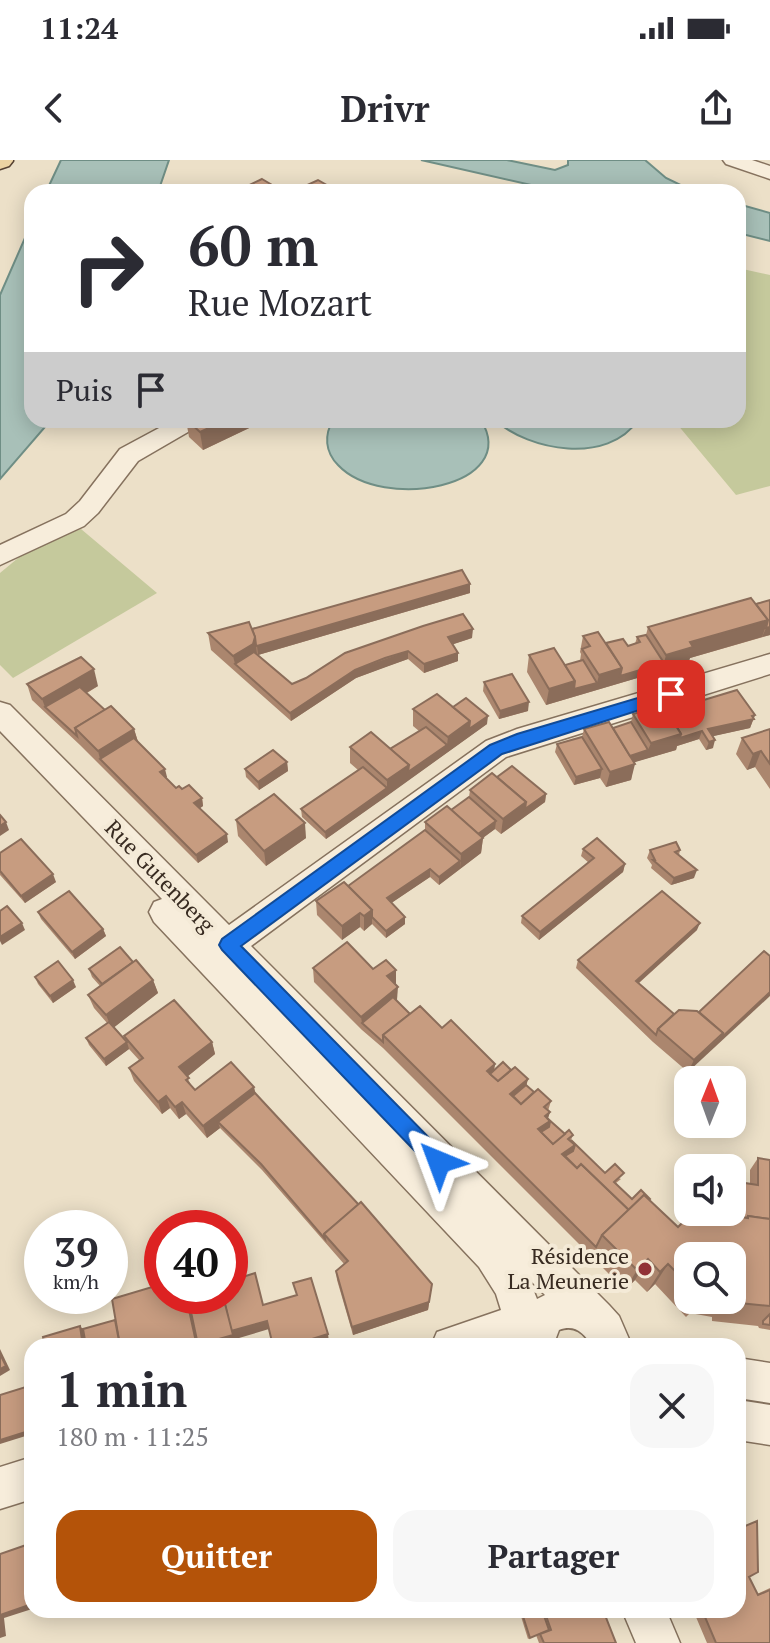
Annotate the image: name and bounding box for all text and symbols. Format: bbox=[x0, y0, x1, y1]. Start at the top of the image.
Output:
text: 11:24 bbox=[40, 8, 118, 48]
text: Drivr bbox=[341, 85, 429, 132]
icon: back bbox=[32, 86, 76, 130]
icon: share bbox=[694, 86, 738, 130]
text: 60 m bbox=[188, 208, 318, 282]
icon: right bbox=[56, 216, 160, 320]
text: Rue Mozart bbox=[188, 279, 372, 326]
icon: arrive bbox=[129, 368, 173, 412]
text: Puis bbox=[56, 370, 113, 410]
pin bbox=[637, 660, 705, 728]
icon: arrive bbox=[649, 672, 693, 716]
street label: Rue Gutenberg bbox=[99, 813, 222, 939]
north arrow bbox=[674, 1066, 746, 1138]
map controls bbox=[674, 1066, 746, 1314]
position arrow bbox=[397, 1120, 481, 1204]
button: sound bbox=[674, 1154, 746, 1226]
speed limit sign: 40 bbox=[144, 1210, 248, 1314]
text: 39 bbox=[53, 1225, 99, 1278]
place label: Résidence La Meunerie bbox=[507, 1241, 629, 1295]
button: search bbox=[674, 1242, 746, 1314]
marker: Résidence La Meunerie bbox=[636, 1260, 654, 1278]
text: km/h bbox=[53, 1268, 99, 1295]
text: 1 min bbox=[56, 1357, 187, 1421]
button: close bbox=[630, 1364, 714, 1448]
text: 180 m · 11:25 bbox=[56, 1419, 209, 1453]
button: Quitter bbox=[56, 1510, 377, 1602]
button: Partager bbox=[393, 1510, 714, 1602]

